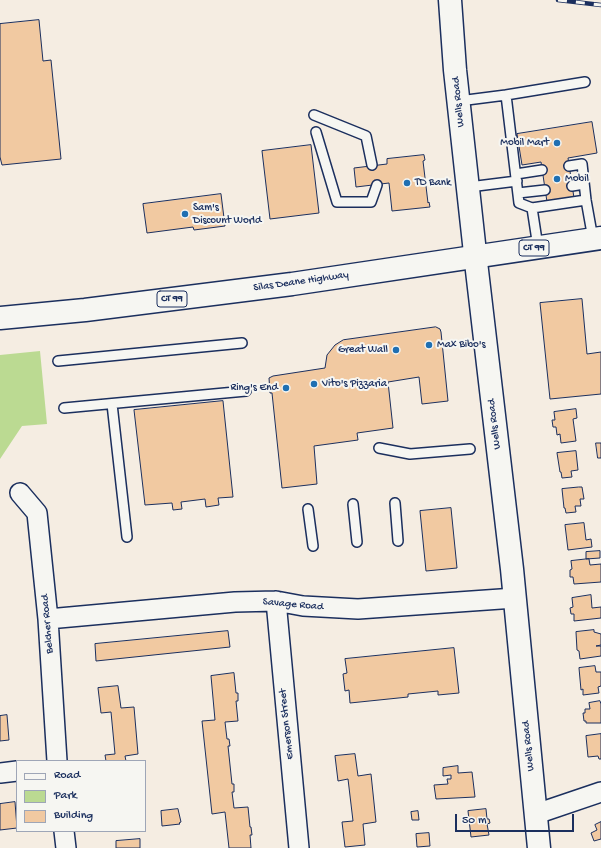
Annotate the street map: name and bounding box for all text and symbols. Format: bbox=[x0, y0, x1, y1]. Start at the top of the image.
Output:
street label: Wells Road bbox=[450, 76, 468, 128]
place label: Mobil Mart bbox=[500, 136, 549, 150]
marker: Mobil Mart bbox=[552, 138, 562, 148]
place label: Mobil bbox=[565, 172, 589, 186]
marker: Mobil bbox=[552, 174, 562, 184]
place label: TD Bank bbox=[415, 176, 451, 190]
marker: TD Bank bbox=[402, 178, 412, 188]
place label: Sam's Discount World bbox=[193, 201, 261, 227]
marker: Sam's Discount World bbox=[180, 209, 190, 219]
road number: CT 99 bbox=[519, 240, 549, 256]
street label: Silas Deane Highway bbox=[253, 269, 349, 295]
road number: CT 99 bbox=[157, 291, 187, 307]
place label: Max Bibo's bbox=[437, 338, 485, 352]
marker: Max Bibo's bbox=[424, 340, 434, 350]
place label: Great Wall bbox=[338, 343, 388, 357]
marker: Great Wall bbox=[391, 345, 401, 355]
place label: Vito's Pizzaria bbox=[322, 377, 387, 391]
marker: Vito's Pizzaria bbox=[309, 379, 319, 389]
place label: Ring's End bbox=[230, 381, 278, 395]
marker: Ring's End bbox=[281, 383, 291, 393]
street label: Wells Road bbox=[485, 398, 505, 450]
street label: Belcher Road bbox=[39, 594, 57, 654]
street label: Savage Road bbox=[262, 596, 324, 614]
street label: Emerson Street bbox=[277, 688, 297, 760]
street label: Wells Road bbox=[520, 720, 538, 772]
legend bbox=[16, 760, 146, 832]
text: Road bbox=[54, 769, 80, 783]
text: Park bbox=[54, 789, 77, 803]
scale bar bbox=[457, 806, 576, 832]
text: Building bbox=[54, 809, 93, 823]
text: 50 m bbox=[462, 814, 487, 828]

